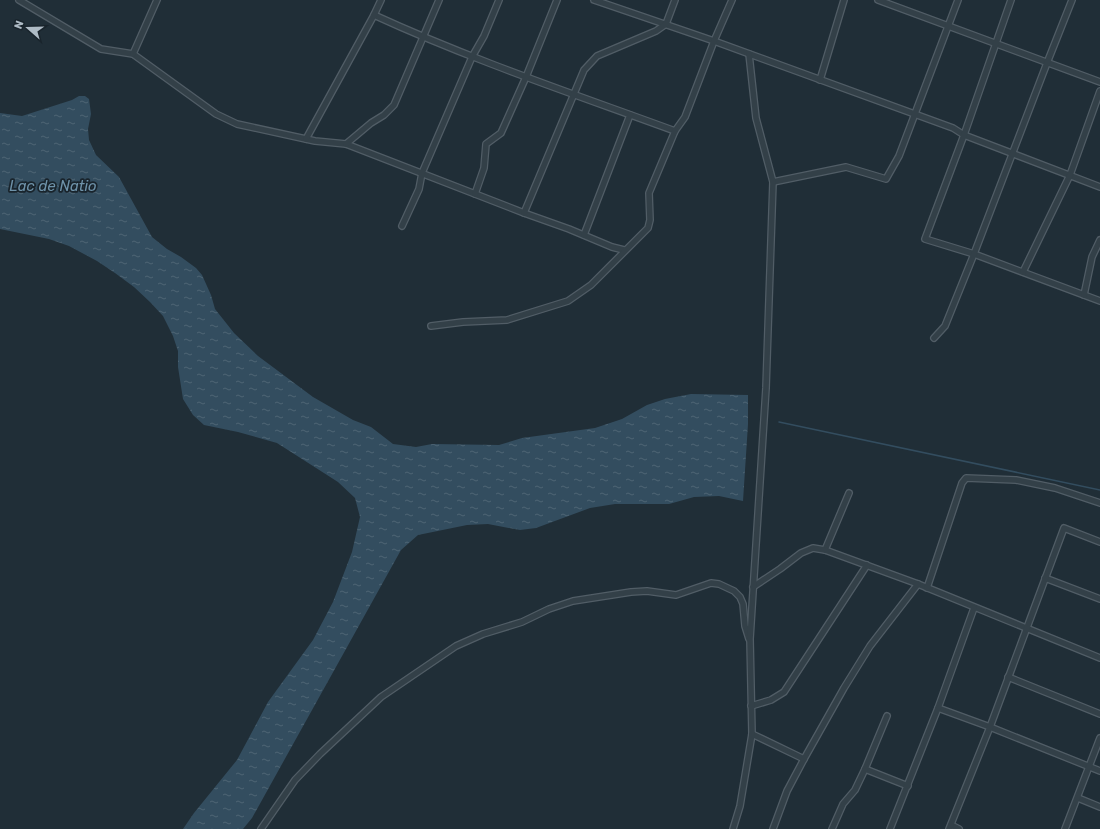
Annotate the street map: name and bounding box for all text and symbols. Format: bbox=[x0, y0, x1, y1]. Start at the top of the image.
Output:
north arrow bbox=[8, 8, 48, 48]
text: N bbox=[12, 19, 27, 31]
water label: Lac de Natio bbox=[9, 177, 97, 195]

